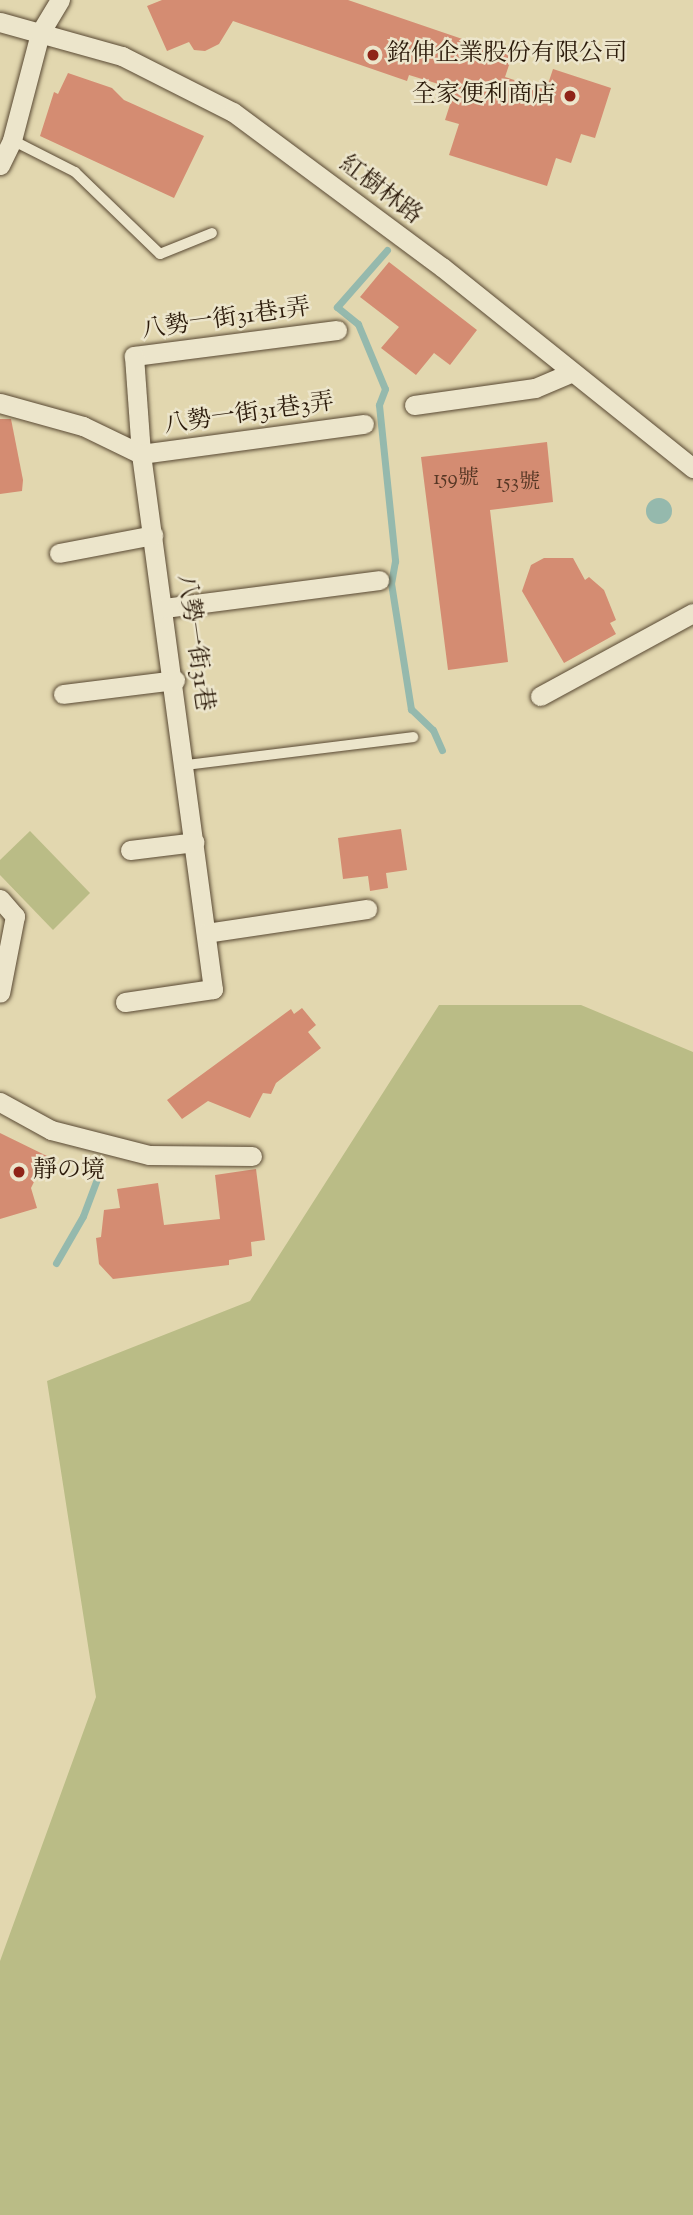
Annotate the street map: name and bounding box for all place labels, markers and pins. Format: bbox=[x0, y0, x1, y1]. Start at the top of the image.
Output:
place label: 銘伸企業股份有限公司 bbox=[387, 41, 627, 69]
marker: 銘伸企業股份有限公司 bbox=[365, 47, 381, 63]
place label: 全家便利商店 bbox=[412, 82, 556, 110]
marker: 全家便利商店 bbox=[562, 88, 578, 104]
place label: 靜の境 bbox=[33, 1158, 105, 1186]
marker: 靜の境 bbox=[11, 1164, 27, 1180]

